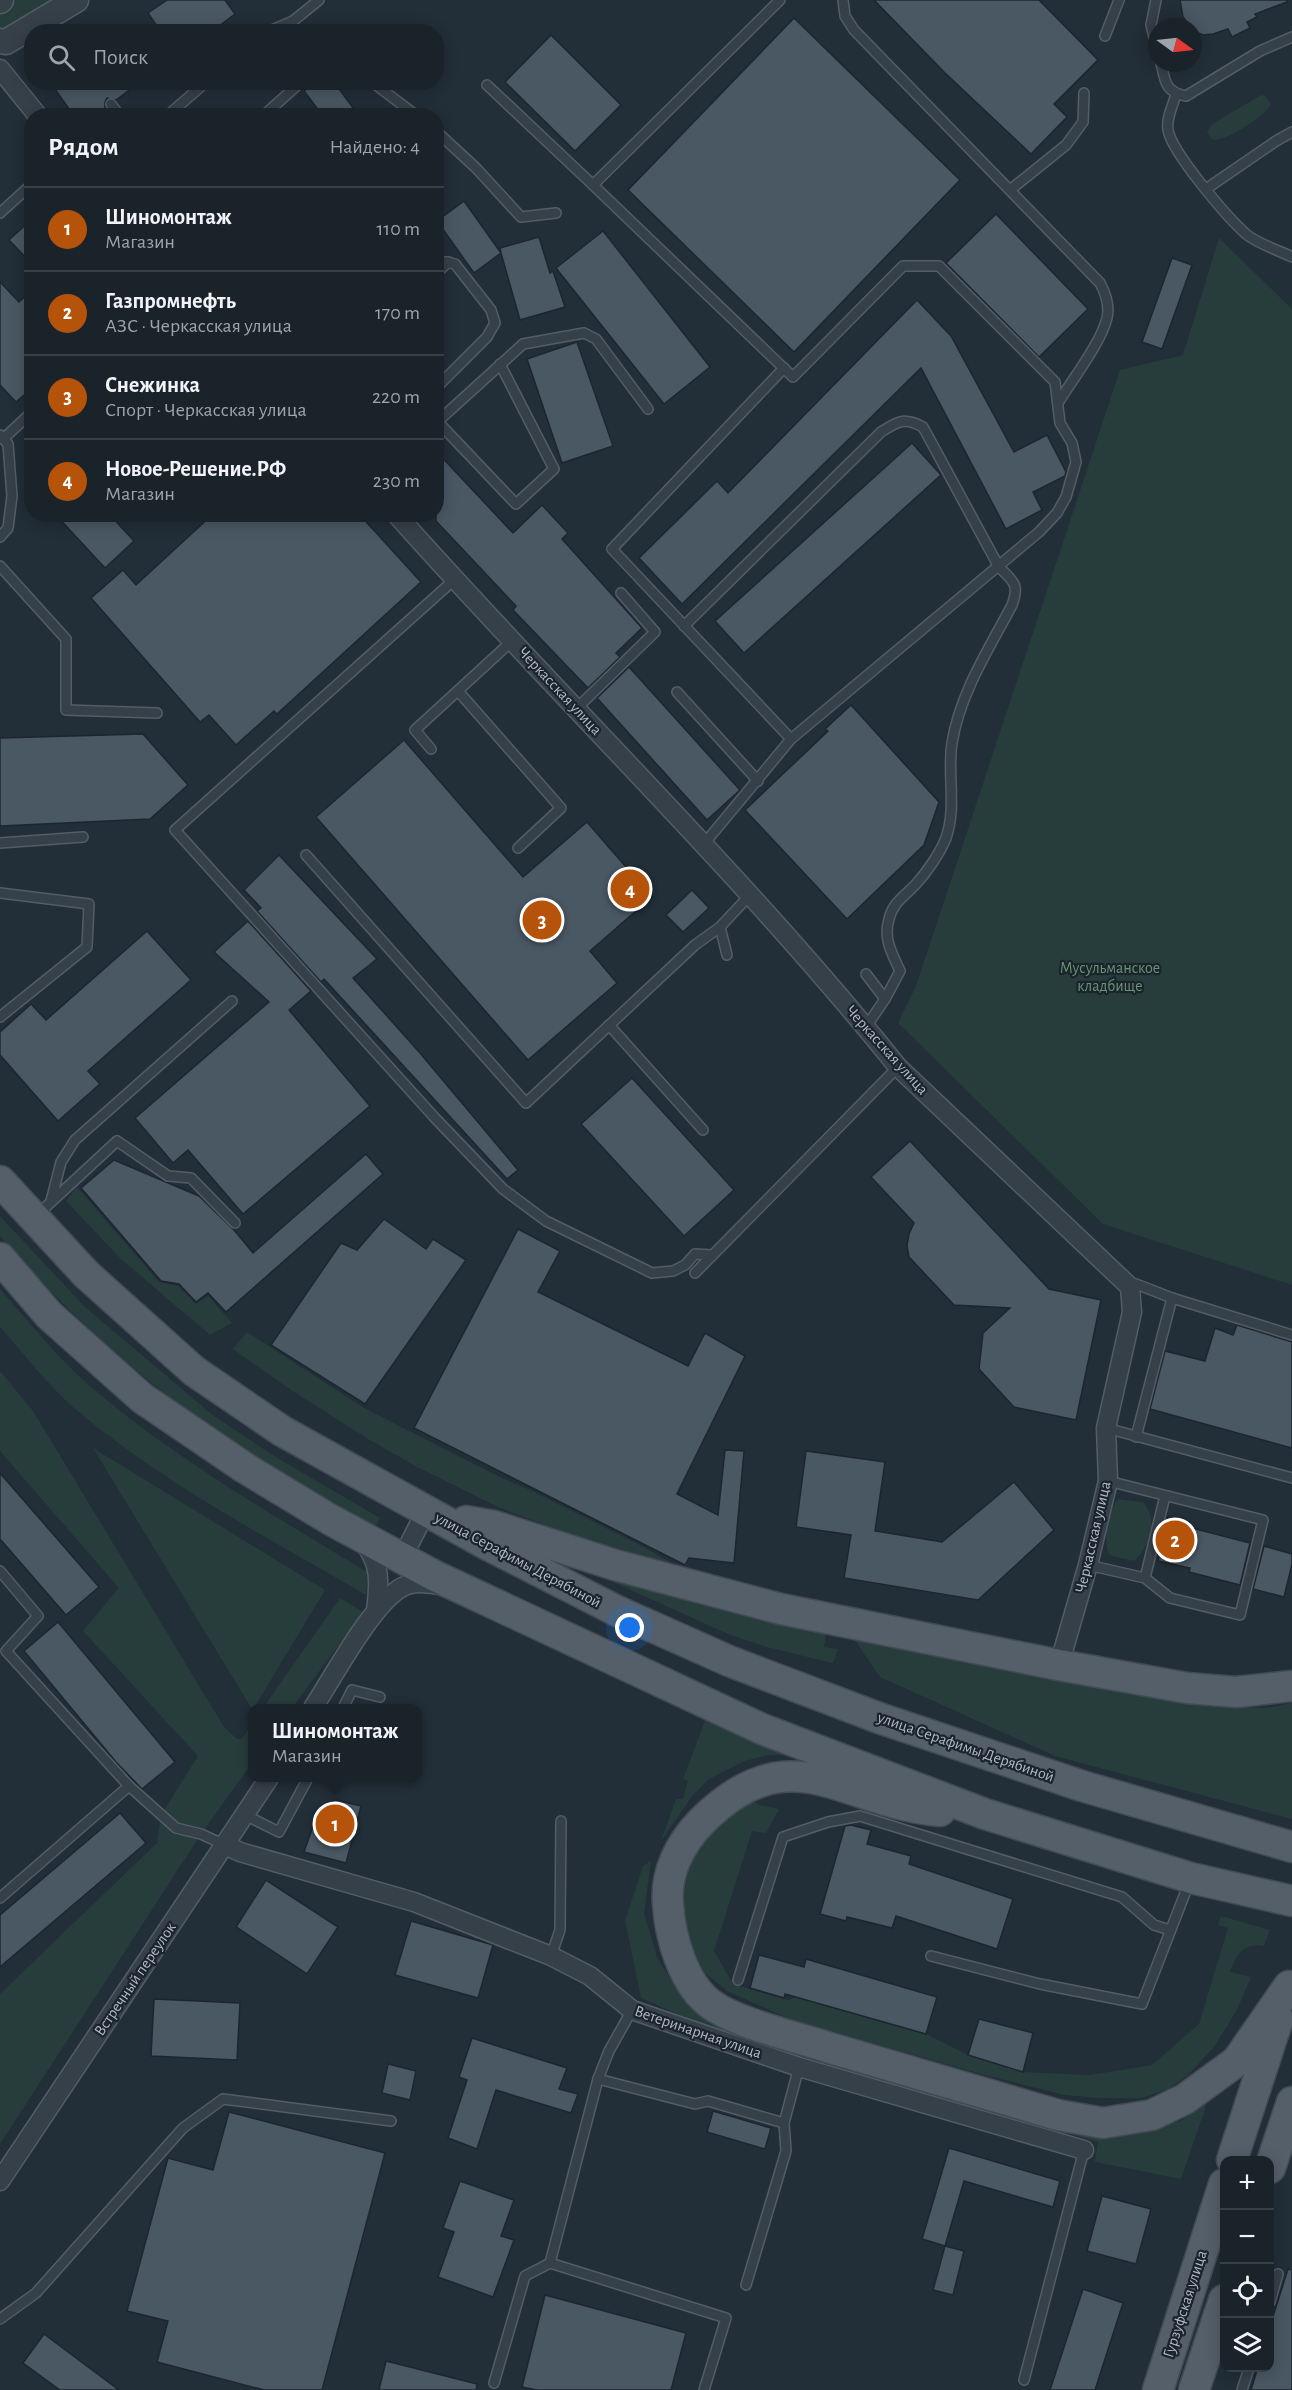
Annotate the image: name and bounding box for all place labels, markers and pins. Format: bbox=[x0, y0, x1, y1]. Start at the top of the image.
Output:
pin: 4 bbox=[610, 866, 650, 912]
pin: 3 bbox=[522, 898, 562, 942]
pin: 2 bbox=[1156, 1518, 1194, 1562]
pin: 1 bbox=[316, 1802, 354, 1846]

